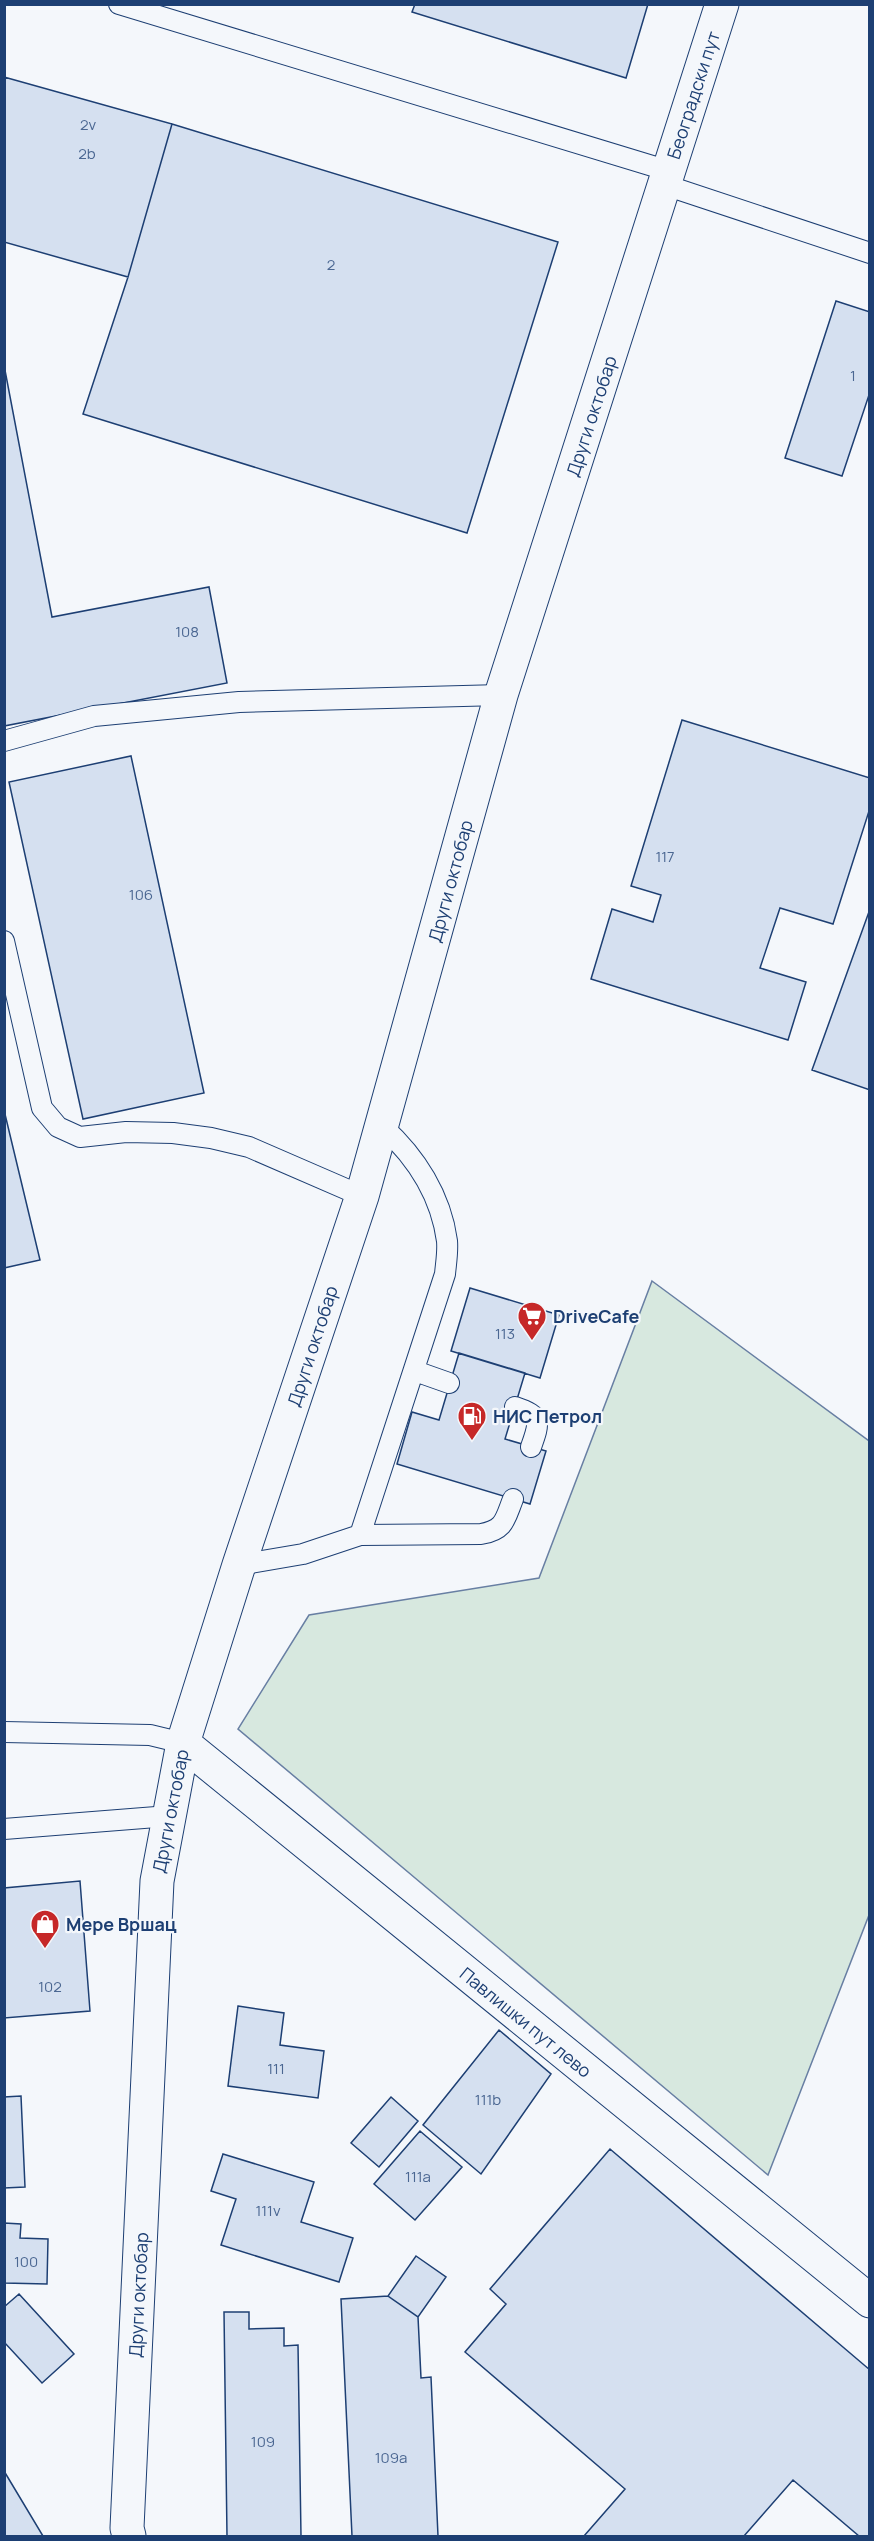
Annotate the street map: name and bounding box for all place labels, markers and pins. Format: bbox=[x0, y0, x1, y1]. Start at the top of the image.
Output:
supermarket icon: DriveCafe bbox=[516, 1300, 548, 1342]
place label: DriveCafe bbox=[553, 1304, 639, 1328]
fuel station icon: НИС Петрол bbox=[456, 1400, 488, 1442]
place label: НИС Петрол bbox=[493, 1404, 602, 1428]
shop icon: Мере Вршац bbox=[29, 1908, 61, 1950]
place label: Мере Вршац bbox=[66, 1912, 177, 1936]

